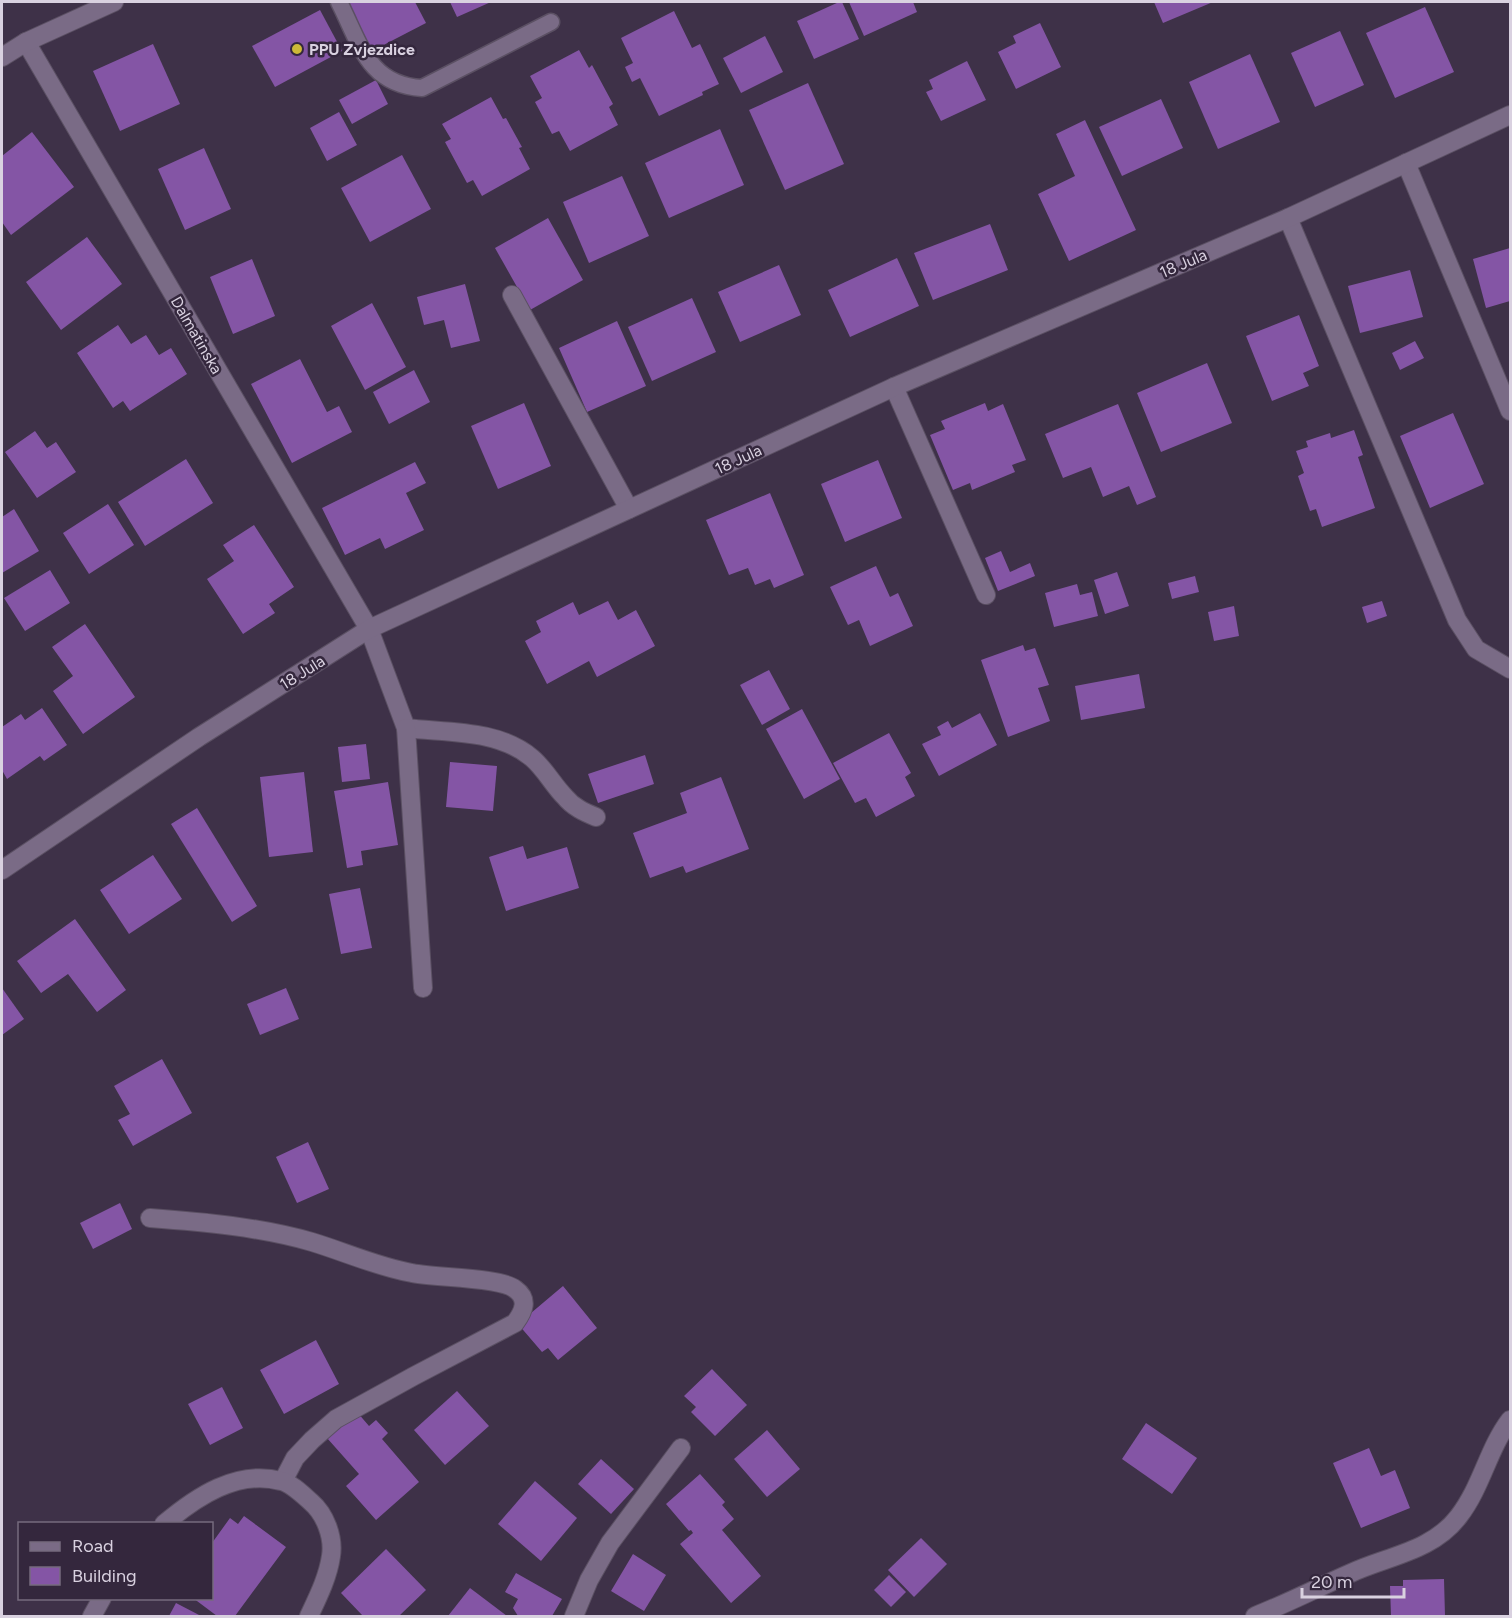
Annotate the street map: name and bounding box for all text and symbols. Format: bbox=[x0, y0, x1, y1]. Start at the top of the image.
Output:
place label: PPU Zvjezdice bbox=[309, 40, 415, 59]
marker: PPU Zvjezdice bbox=[290, 42, 304, 56]
street label: 18 Jula bbox=[1157, 245, 1210, 282]
street label: Dalmatinska bbox=[167, 293, 226, 377]
street label: 18 Jula bbox=[712, 440, 765, 478]
street label: 18 Jula bbox=[276, 651, 328, 694]
legend bbox=[18, 1522, 213, 1600]
text: Road bbox=[72, 1535, 113, 1557]
scale bar bbox=[1302, 1561, 1404, 1599]
text: Building bbox=[72, 1565, 137, 1587]
text: 20 m bbox=[1311, 1571, 1352, 1593]

